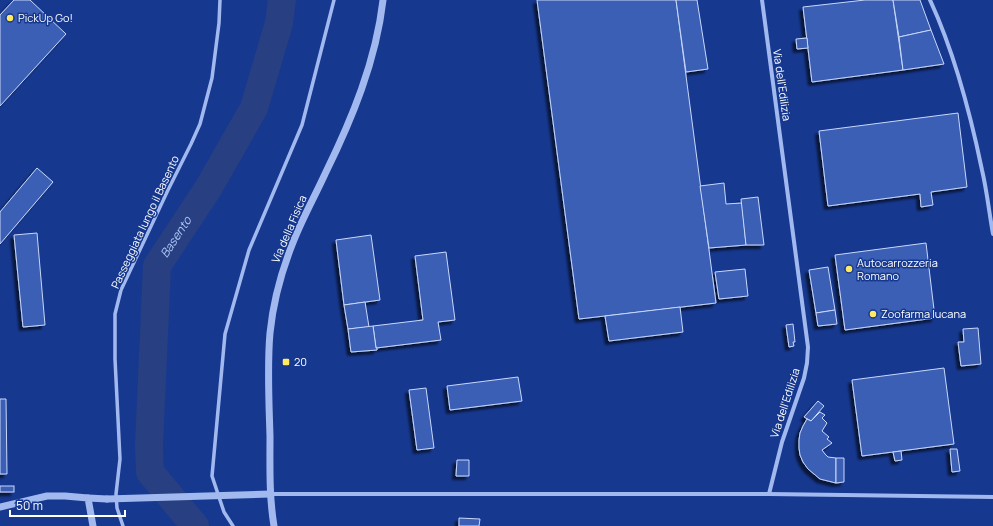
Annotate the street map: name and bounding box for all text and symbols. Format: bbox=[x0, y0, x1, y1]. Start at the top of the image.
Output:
place label: PickUp Go! bbox=[18, 10, 73, 25]
marker: PickUp Go! bbox=[5, 13, 15, 23]
street label: Via dell'Edilizia bbox=[770, 48, 795, 122]
street label: Passeggiata lungo il Basento bbox=[108, 153, 182, 291]
street label: Via della Fisica bbox=[268, 193, 310, 265]
water label: Basento bbox=[157, 214, 195, 260]
place label: Autocarrozzeria Romano bbox=[857, 255, 938, 283]
marker: Autocarrozzeria Romano bbox=[844, 264, 854, 274]
place label: Zoofarma lucana bbox=[881, 306, 966, 321]
marker: Zoofarma lucana bbox=[868, 309, 878, 319]
place label: 20 bbox=[294, 354, 307, 369]
marker: 20 bbox=[281, 357, 291, 367]
street label: Via dell'Edilizia bbox=[766, 366, 803, 440]
scale bar bbox=[10, 492, 125, 518]
text: 50 m bbox=[16, 497, 43, 514]

